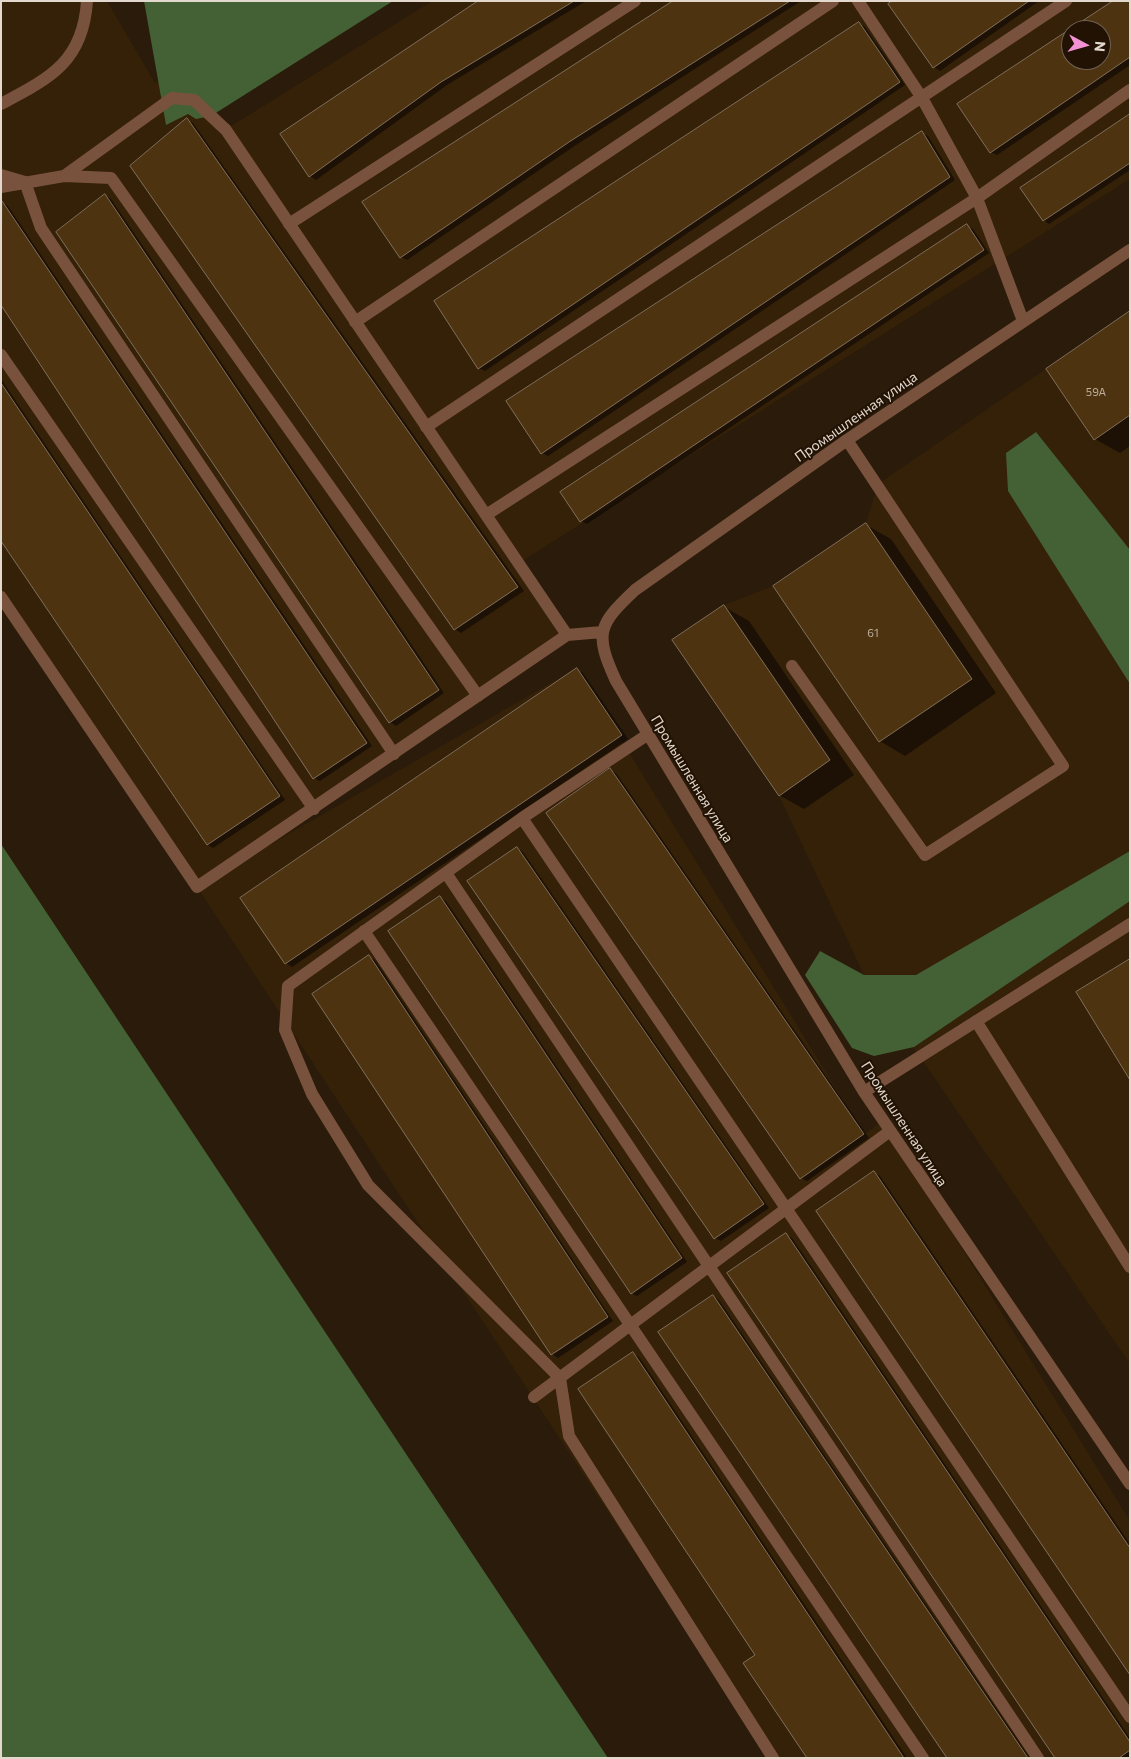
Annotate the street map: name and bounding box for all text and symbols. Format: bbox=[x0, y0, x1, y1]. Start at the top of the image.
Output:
north arrow bbox=[1061, 20, 1111, 70]
text: N bbox=[1091, 40, 1109, 53]
street label: Промышленная улица bbox=[792, 368, 920, 466]
house number: 59А bbox=[1086, 385, 1106, 399]
house number: 61 bbox=[867, 626, 879, 640]
street label: Промышленная улица bbox=[647, 712, 737, 846]
street label: Промышленная улица bbox=[857, 1058, 951, 1190]

